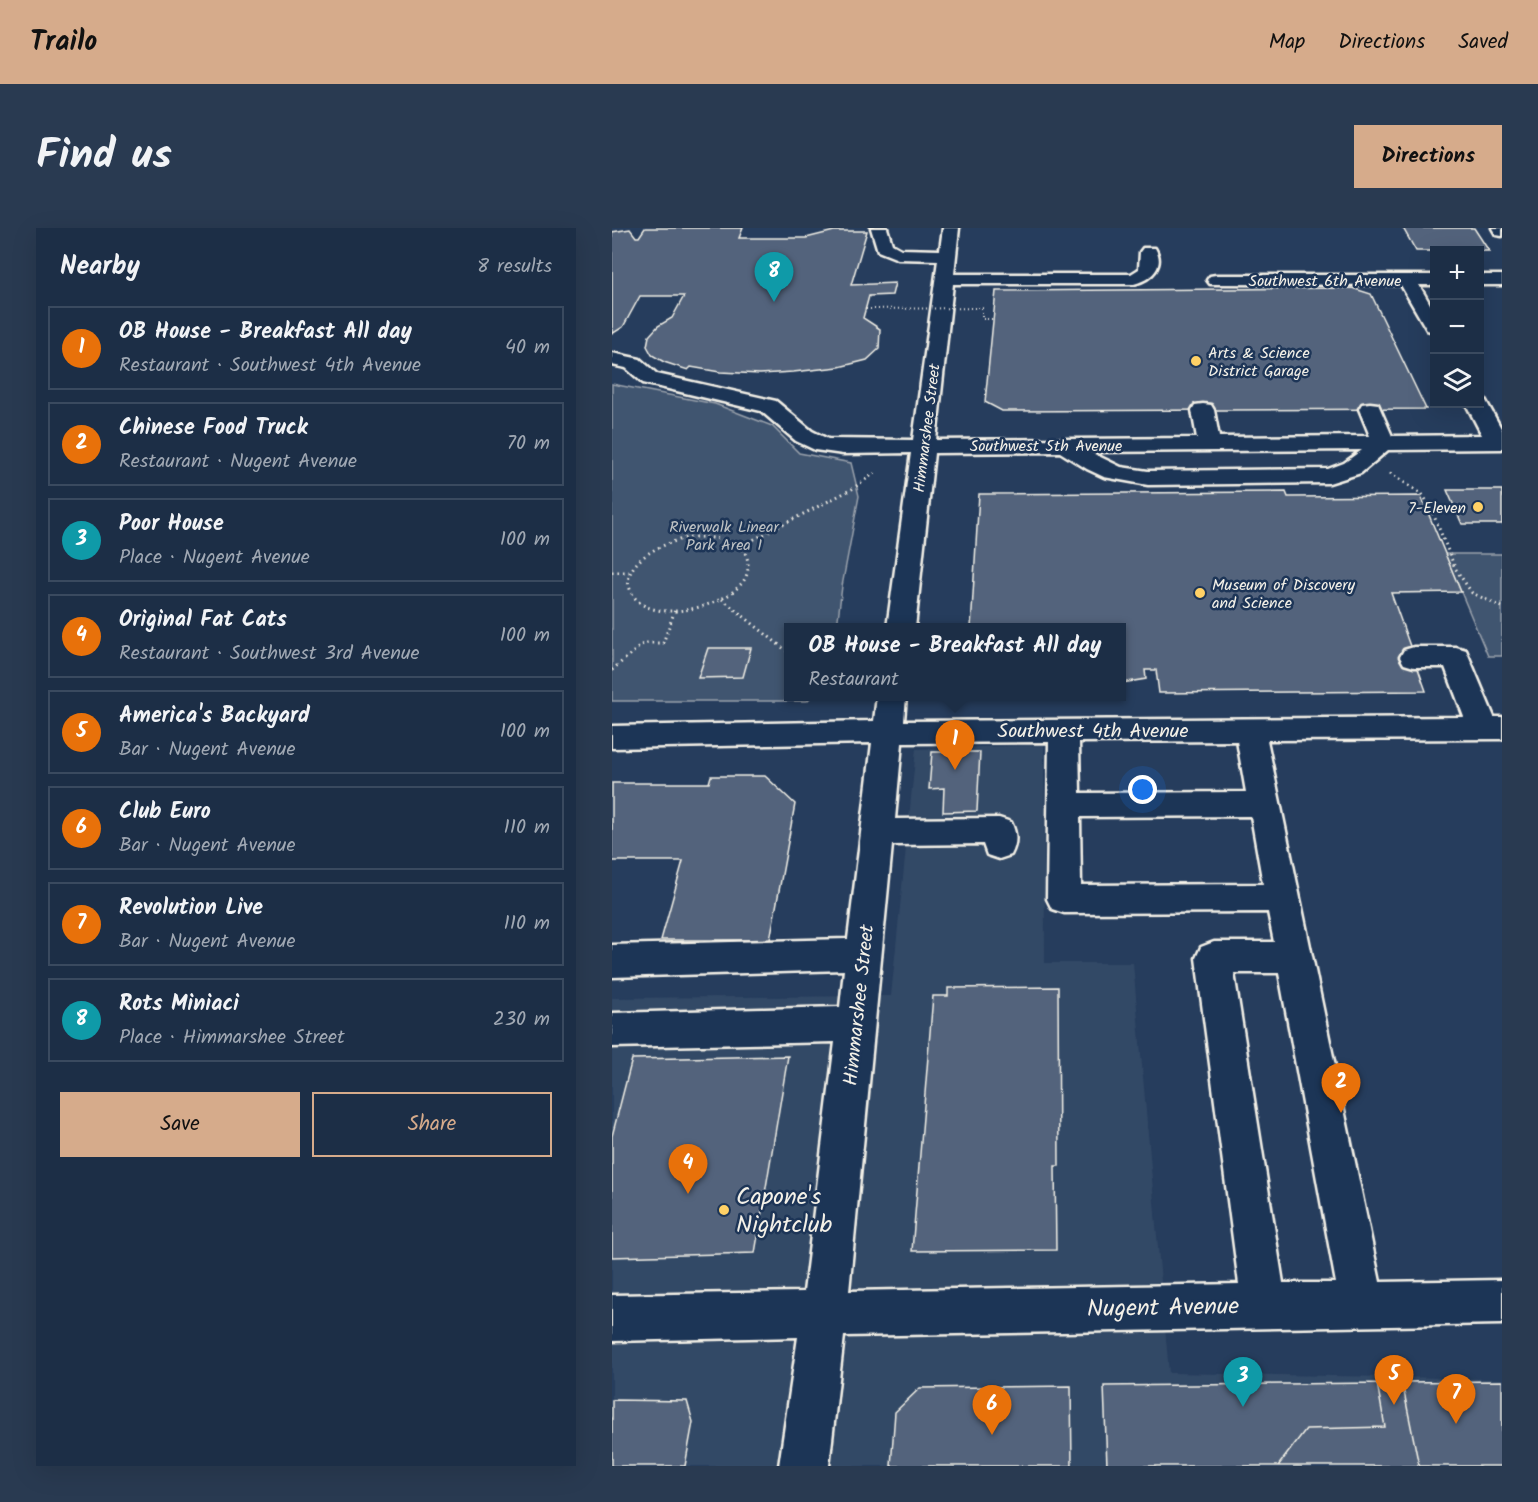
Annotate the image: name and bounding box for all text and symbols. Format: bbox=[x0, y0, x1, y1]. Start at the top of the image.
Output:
text: Trailo bbox=[30, 20, 97, 65]
text: Map bbox=[1269, 26, 1305, 59]
text: Directions bbox=[1338, 26, 1425, 59]
text: Saved bbox=[1458, 26, 1508, 59]
text: Find us bbox=[36, 123, 172, 190]
button: Directions bbox=[1354, 125, 1502, 188]
text: Nearby bbox=[60, 246, 140, 288]
map controls bbox=[1430, 246, 1484, 408]
button: + bbox=[1430, 246, 1484, 300]
text: 8 results bbox=[477, 251, 552, 283]
pin: 8 bbox=[754, 253, 794, 302]
street label: Southwest 6th Avenue bbox=[1249, 269, 1401, 294]
button: − bbox=[1430, 300, 1484, 354]
text: OB House - Breakfast All day bbox=[119, 315, 412, 350]
text: 1 bbox=[78, 332, 85, 364]
text: 40 m bbox=[505, 332, 550, 364]
place label: Arts & Science District Garage bbox=[1208, 341, 1310, 384]
text: Restaurant · Southwest 4th Avenue bbox=[119, 350, 421, 382]
marker: Arts & Science District Garage bbox=[1189, 354, 1203, 368]
button: layers bbox=[1430, 354, 1484, 408]
street label: Himmarshee Street bbox=[907, 362, 948, 494]
text: Chinese Food Truck bbox=[119, 411, 308, 446]
text: 2 bbox=[76, 428, 87, 460]
text: 70 m bbox=[507, 428, 550, 460]
street label: Southwest 5th Avenue bbox=[970, 434, 1122, 459]
text: Restaurant · Nugent Avenue bbox=[119, 446, 357, 478]
place label: 7-Eleven bbox=[1408, 496, 1466, 521]
marker: 7-Eleven bbox=[1471, 500, 1485, 514]
text: Poor House bbox=[119, 507, 224, 542]
park label: Riverwalk Linear Park Area 1 bbox=[669, 515, 780, 558]
text: 3 bbox=[76, 524, 87, 556]
text: 100 m bbox=[500, 524, 550, 556]
text: Place · Nugent Avenue bbox=[119, 542, 310, 574]
place label: Museum of Discovery and Science bbox=[1212, 573, 1355, 616]
marker: Museum of Discovery and Science bbox=[1193, 586, 1207, 600]
text: Original Fat Cats bbox=[119, 603, 287, 638]
text: 4 bbox=[76, 620, 87, 652]
text: 100 m bbox=[500, 620, 550, 652]
popup bbox=[784, 623, 1126, 701]
text: OB House - Breakfast All day bbox=[809, 629, 1102, 664]
text: Restaurant · Southwest 3rd Avenue bbox=[119, 638, 420, 670]
text: Restaurant bbox=[809, 664, 899, 696]
text: America's Backyard bbox=[119, 699, 310, 734]
text: 5 bbox=[76, 716, 87, 748]
text: 100 m bbox=[500, 716, 550, 748]
street label: Southwest 4th Avenue bbox=[998, 716, 1188, 748]
pin: 1 bbox=[936, 720, 974, 770]
text: Bar · Nugent Avenue bbox=[119, 734, 295, 766]
your location bbox=[1128, 775, 1157, 804]
text: Club Euro bbox=[119, 795, 211, 830]
text: 6 bbox=[76, 812, 87, 844]
text: 110 m bbox=[504, 812, 550, 844]
text: Bar · Nugent Avenue bbox=[119, 830, 295, 862]
text: Revolution Live bbox=[119, 891, 263, 926]
text: 7 bbox=[77, 908, 86, 940]
text: 110 m bbox=[504, 908, 550, 940]
street label: Himmarshee Street bbox=[836, 923, 884, 1087]
text: Bar · Nugent Avenue bbox=[119, 926, 295, 958]
text: Rots Miniaci bbox=[119, 987, 239, 1022]
text: 8 bbox=[76, 1004, 87, 1036]
text: 230 m bbox=[493, 1004, 550, 1036]
text: Place · Himmarshee Street bbox=[119, 1022, 345, 1054]
pin: 2 bbox=[1322, 1064, 1360, 1113]
button: Save bbox=[60, 1092, 300, 1157]
button: Share bbox=[312, 1092, 552, 1157]
pin: 4 bbox=[668, 1144, 708, 1194]
place label: Capone's Nightclub bbox=[736, 1178, 833, 1245]
marker: Capone's Nightclub bbox=[717, 1203, 731, 1217]
street label: Nugent Avenue bbox=[1087, 1288, 1240, 1329]
pin: 5 bbox=[1374, 1356, 1414, 1405]
pin: 3 bbox=[1224, 1358, 1262, 1407]
pin: 7 bbox=[1436, 1374, 1476, 1424]
pin: 6 bbox=[972, 1386, 1012, 1435]

